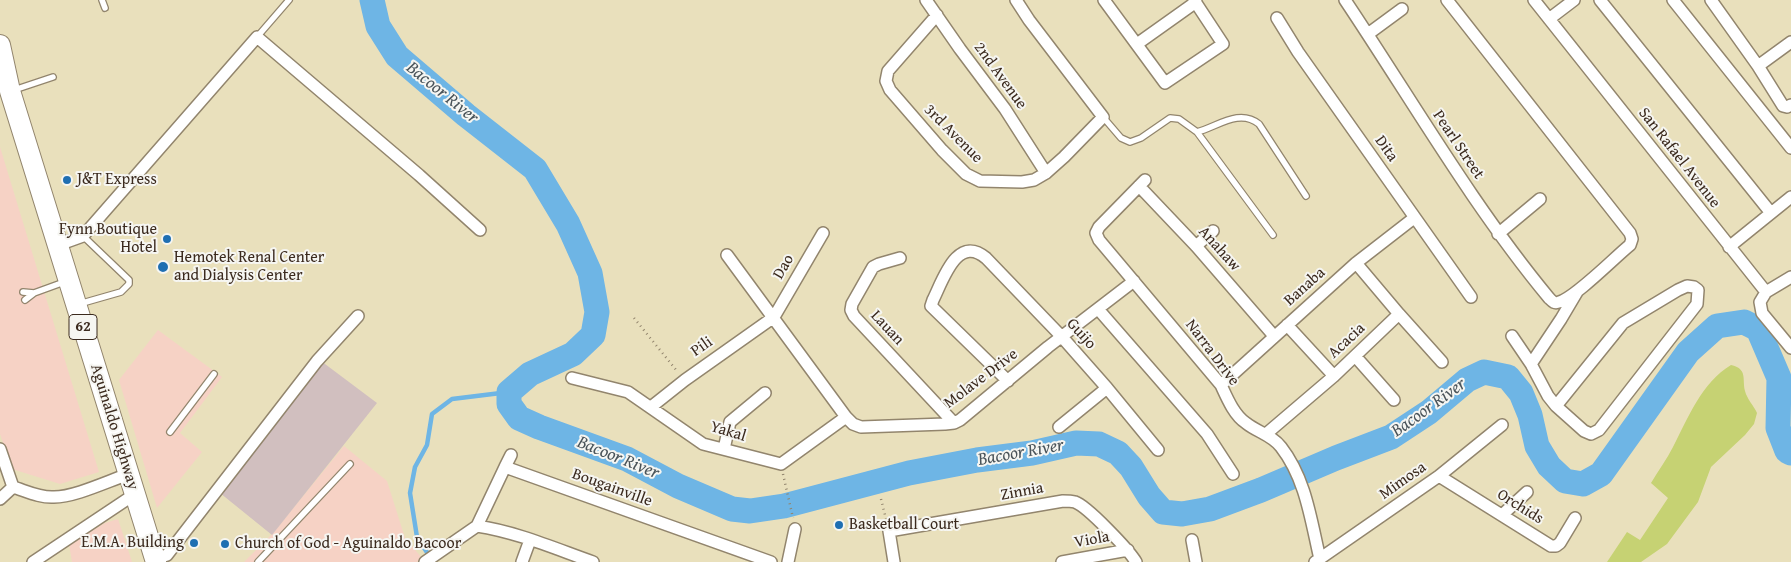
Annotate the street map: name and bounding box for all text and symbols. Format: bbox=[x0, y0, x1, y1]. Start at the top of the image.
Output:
street label: 2nd Avenue bbox=[969, 39, 1031, 113]
water label: Bacoor River bbox=[402, 57, 482, 129]
street label: 3rd Avenue bbox=[920, 101, 986, 167]
street label: San Rafael Avenue bbox=[1634, 104, 1724, 212]
street label: Pearl Street bbox=[1428, 107, 1488, 183]
street label: Dita bbox=[1370, 132, 1402, 166]
place label: J&T Express bbox=[77, 170, 157, 190]
marker: J&T Express bbox=[61, 174, 73, 186]
place label: Fynn Boutique Hotel bbox=[59, 220, 157, 258]
street label: Anahaw bbox=[1194, 223, 1244, 275]
marker: Fynn Boutique Hotel bbox=[161, 233, 173, 245]
place label: Hemotek Renal Center and Dialysis Center bbox=[174, 248, 324, 286]
street label: Dao bbox=[769, 251, 799, 283]
marker: Hemotek Renal Center and Dialysis Center bbox=[156, 260, 170, 274]
street label: Banaba bbox=[1280, 263, 1330, 311]
street label: Lauan bbox=[866, 307, 908, 349]
road number: 62 bbox=[69, 314, 97, 340]
street label: Guijo bbox=[1062, 315, 1100, 353]
street label: Narra Drive bbox=[1181, 316, 1243, 390]
street label: Acacia bbox=[1325, 319, 1369, 363]
street label: Pili bbox=[687, 333, 717, 361]
street label: Molave Drive bbox=[940, 345, 1022, 413]
street label: Aguinaldo Highway bbox=[86, 362, 142, 492]
water label: Bacoor River bbox=[1388, 374, 1470, 442]
street label: Yakal bbox=[708, 417, 748, 447]
water label: Bacoor River bbox=[574, 432, 662, 484]
water label: Bacoor River bbox=[976, 435, 1066, 471]
street label: Mimosa bbox=[1376, 458, 1430, 504]
street label: Bougainville bbox=[569, 465, 655, 511]
street label: Zinnia bbox=[999, 479, 1045, 505]
street label: Orchids bbox=[1493, 485, 1547, 529]
place label: Basketball Court bbox=[849, 515, 959, 535]
marker: Basketball Court bbox=[833, 519, 845, 531]
street label: Viola bbox=[1073, 527, 1111, 553]
place label: E.M.A. Building bbox=[81, 533, 184, 553]
place label: Church of God - Aguinaldo Bacoor bbox=[235, 534, 461, 554]
marker: E.M.A. Building bbox=[188, 537, 200, 549]
marker: Church of God - Aguinaldo Bacoor bbox=[219, 538, 231, 550]

